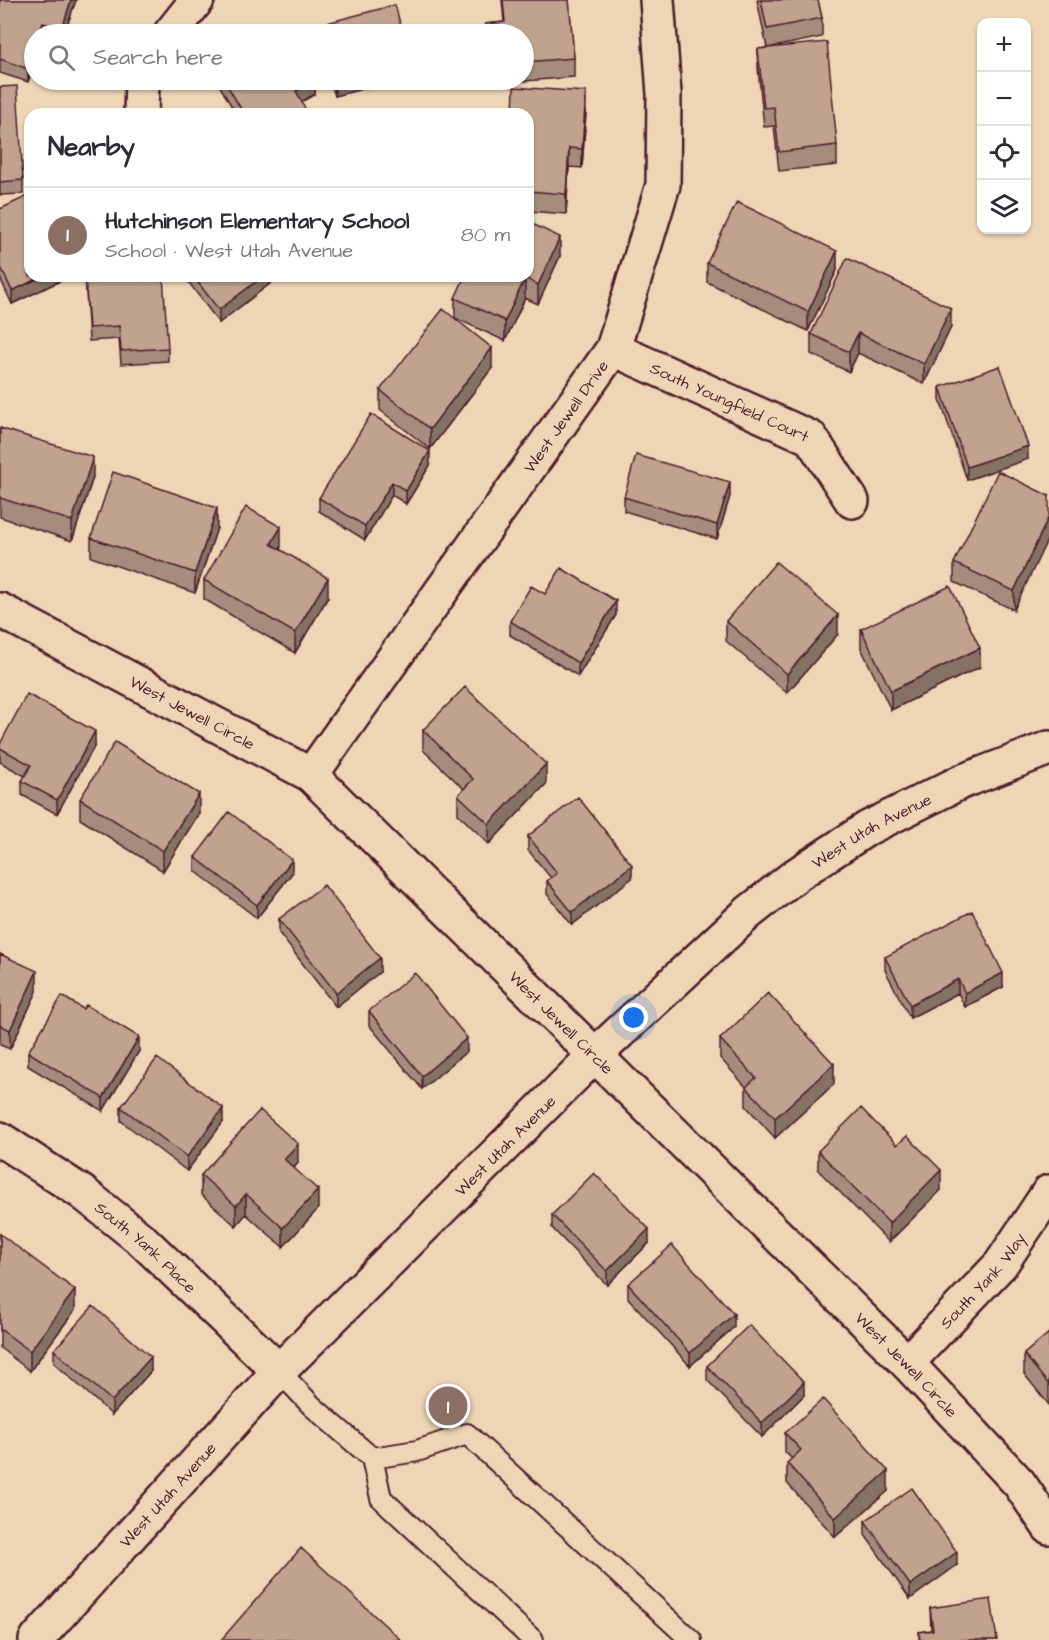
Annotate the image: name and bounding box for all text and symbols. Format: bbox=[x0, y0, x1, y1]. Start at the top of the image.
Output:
map controls bbox=[977, 18, 1031, 234]
button: + bbox=[977, 18, 1031, 72]
search box bbox=[24, 24, 534, 90]
icon: search bbox=[45, 41, 78, 74]
text: Search here bbox=[93, 42, 223, 73]
button: − bbox=[977, 72, 1031, 126]
button: locate bbox=[977, 126, 1031, 180]
text: Nearby bbox=[48, 129, 135, 165]
button: layers bbox=[977, 180, 1031, 234]
text: Hutchinson Elementary School bbox=[105, 206, 409, 237]
text: 1 bbox=[66, 221, 69, 249]
text: 80 m bbox=[461, 221, 510, 249]
text: School · West Utah Avenue bbox=[105, 237, 353, 265]
street label: West Jewell Drive bbox=[519, 356, 614, 477]
street label: South Youngfield Court bbox=[647, 357, 813, 448]
street label: West Jewell Circle bbox=[126, 671, 259, 755]
street label: West Utah Avenue bbox=[808, 788, 935, 874]
street label: West Jewell Circle bbox=[504, 966, 618, 1080]
your location bbox=[619, 1003, 648, 1032]
street label: West Utah Avenue bbox=[450, 1090, 561, 1201]
street label: South Yank Place bbox=[90, 1197, 201, 1299]
street label: South Yank Way bbox=[935, 1228, 1032, 1334]
street label: West Jewell Circle bbox=[850, 1308, 962, 1423]
pin: 1 bbox=[428, 1384, 468, 1428]
street label: West Utah Avenue bbox=[115, 1438, 222, 1553]

